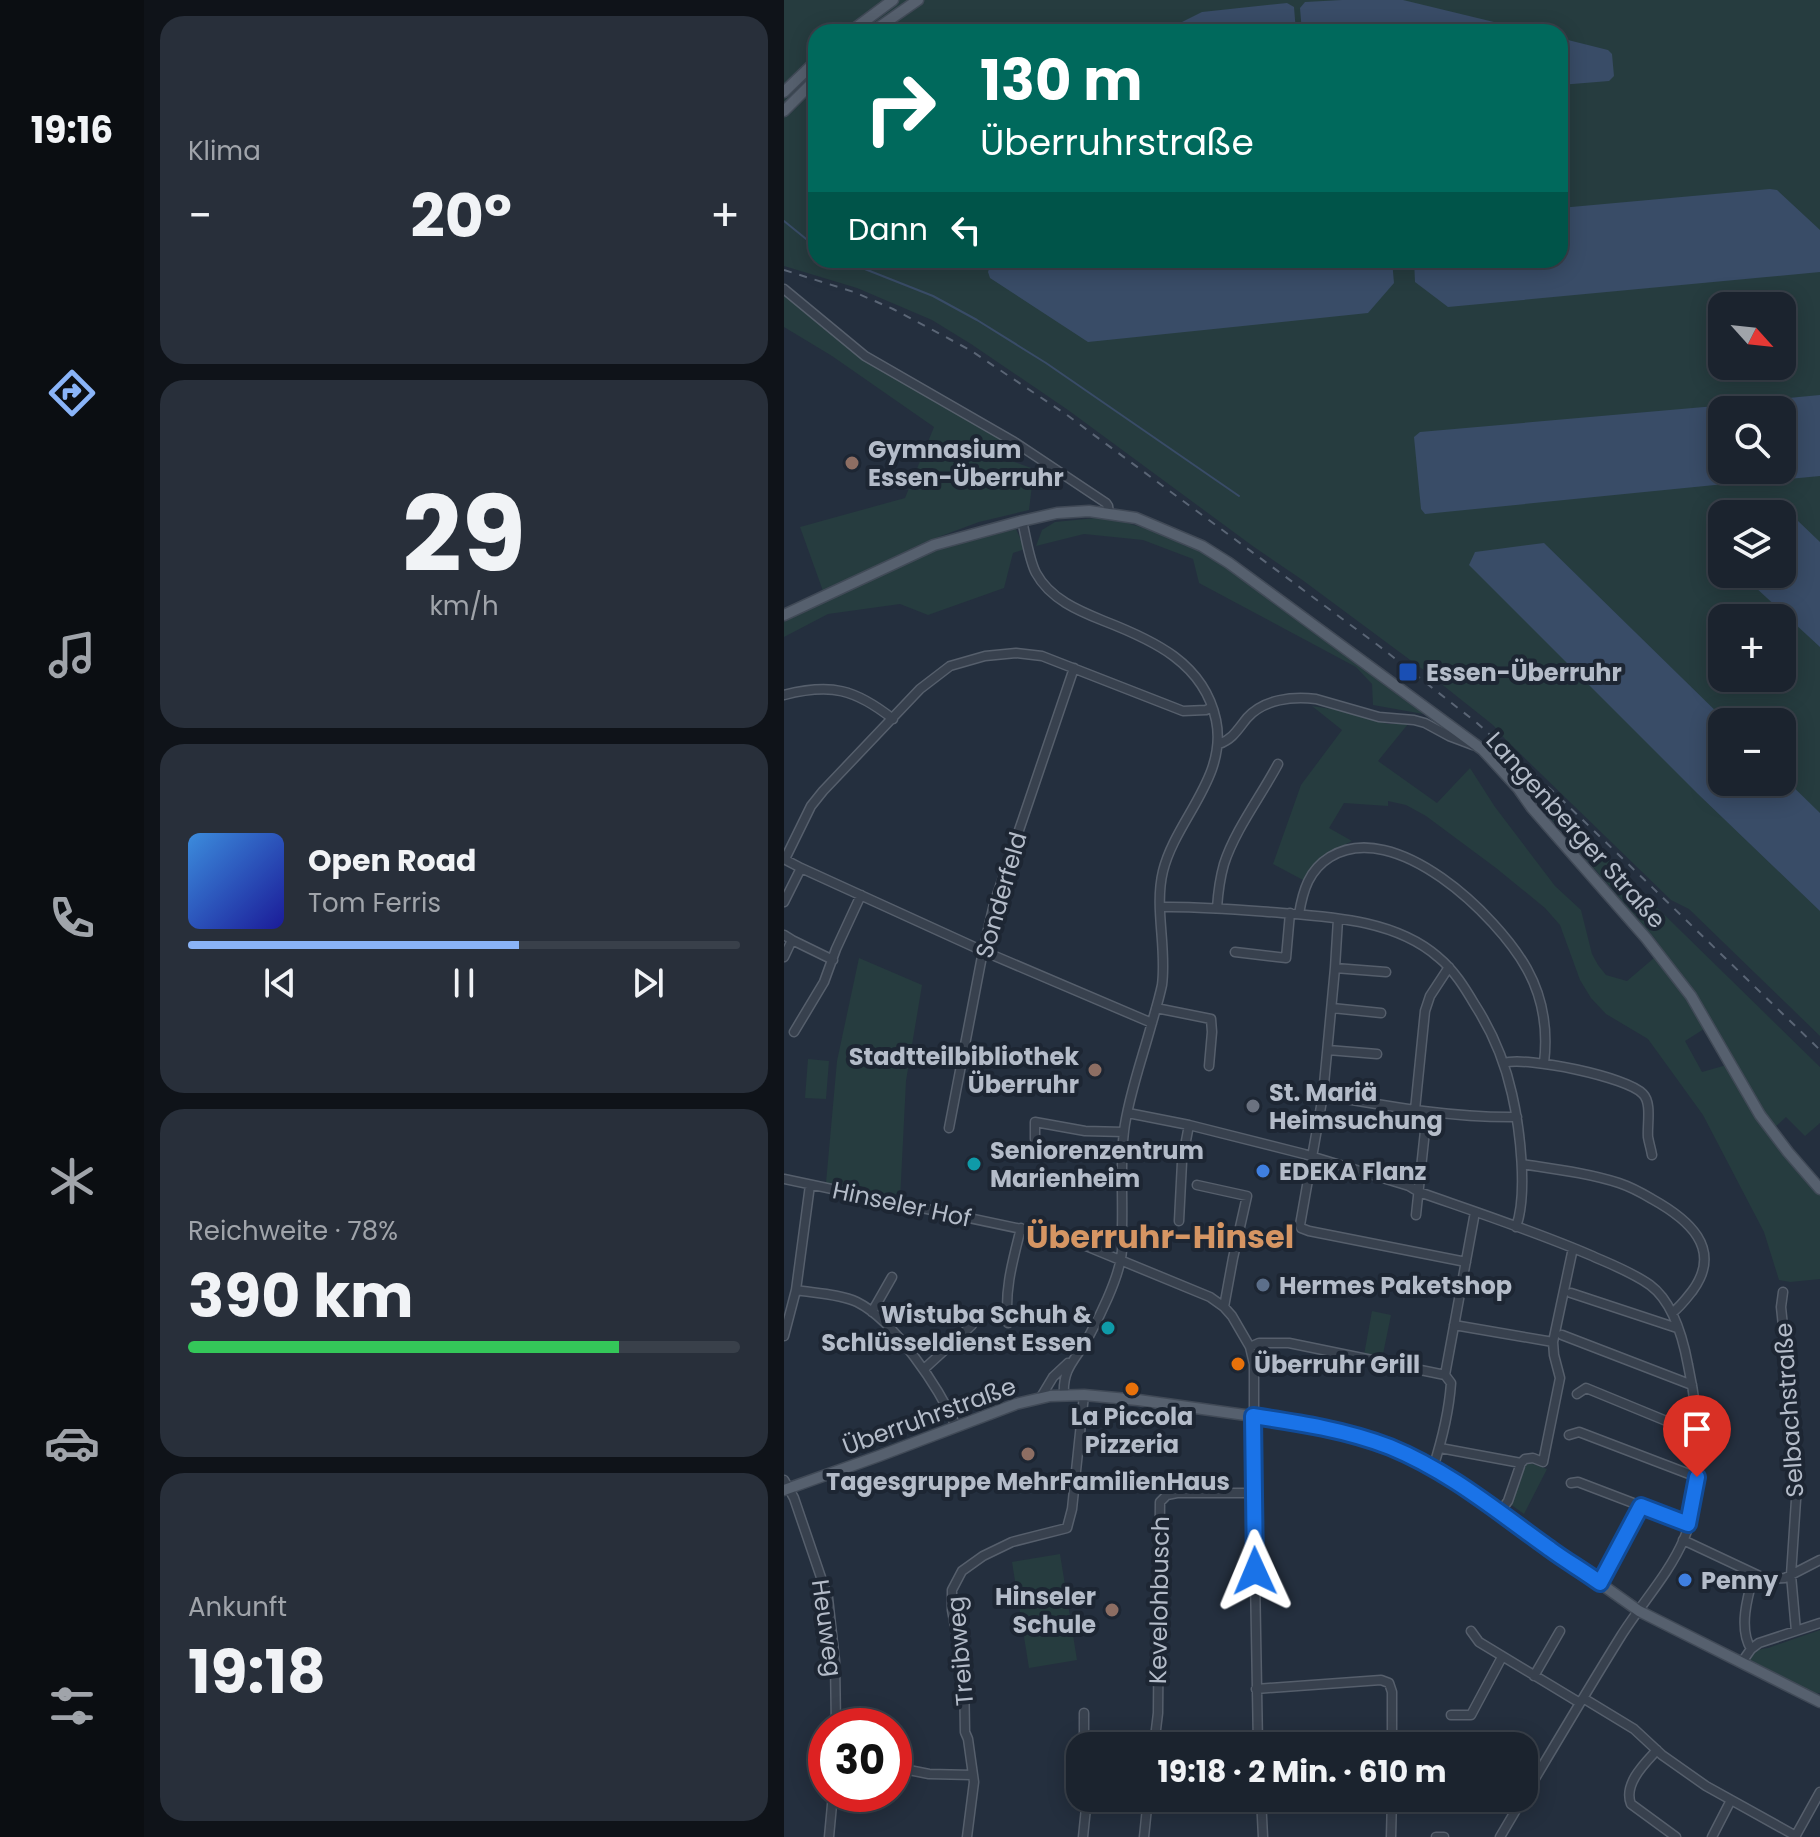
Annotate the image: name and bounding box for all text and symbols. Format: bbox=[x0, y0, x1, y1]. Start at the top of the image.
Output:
text: 130 m bbox=[980, 41, 1143, 120]
icon: right bbox=[848, 56, 952, 160]
text: 19:16 bbox=[31, 105, 113, 156]
text: Überruhrstraße bbox=[980, 117, 1254, 168]
text: Klima bbox=[188, 133, 261, 169]
text: 20° bbox=[411, 174, 512, 258]
text: − bbox=[188, 185, 212, 246]
text: + bbox=[710, 185, 740, 246]
text: Dann bbox=[848, 208, 928, 251]
icon: left bbox=[944, 208, 988, 252]
north arrow bbox=[1708, 292, 1796, 380]
map controls bbox=[1708, 292, 1796, 796]
icon: directions bbox=[44, 365, 100, 421]
button: search bbox=[1708, 396, 1796, 484]
place label: Gymnasium Essen-Überruhr bbox=[868, 433, 1064, 494]
marker: Gymnasium Essen-Überruhr bbox=[843, 454, 861, 472]
text: 29 bbox=[402, 462, 526, 607]
button: layers bbox=[1708, 500, 1796, 588]
text: km/h bbox=[429, 588, 499, 624]
button: + bbox=[1708, 604, 1796, 692]
icon: music bbox=[44, 627, 100, 683]
place label: Essen-Überruhr bbox=[1426, 656, 1622, 689]
marker: Essen-Überruhr bbox=[1397, 661, 1419, 683]
button: − bbox=[1708, 708, 1796, 796]
street label: Langenberger Straße bbox=[1479, 725, 1673, 935]
street label: Sonderfeld bbox=[967, 828, 1035, 962]
text: Open Road bbox=[308, 839, 476, 882]
text: Tom Ferris bbox=[308, 885, 441, 921]
icon: phone bbox=[44, 890, 100, 946]
icon: previous bbox=[258, 961, 302, 1005]
icon: pause bbox=[442, 961, 486, 1005]
icon: next bbox=[626, 961, 670, 1005]
place label: Stadtteilbibliothek Überruhr bbox=[849, 1040, 1079, 1101]
marker: Stadtteilbibliothek Überruhr bbox=[1086, 1061, 1104, 1079]
place label: St. Mariä Heimsuchung bbox=[1269, 1076, 1443, 1137]
marker: St. Mariä Heimsuchung bbox=[1244, 1097, 1262, 1115]
place label: Seniorenzentrum Marienheim bbox=[990, 1134, 1204, 1195]
icon: climate bbox=[44, 1153, 100, 1209]
marker: Seniorenzentrum Marienheim bbox=[965, 1155, 983, 1173]
place label: EDEKA Flanz bbox=[1279, 1155, 1427, 1188]
marker: EDEKA Flanz bbox=[1254, 1162, 1272, 1180]
street label: Hinseler Hof bbox=[829, 1173, 975, 1235]
text: Reichweite · 78% bbox=[188, 1213, 398, 1249]
district label: Überruhr-Hinsel bbox=[1026, 1214, 1294, 1259]
text: 390 km bbox=[188, 1254, 414, 1338]
place label: Hermes Paketshop bbox=[1279, 1269, 1512, 1302]
marker: Hermes Paketshop bbox=[1254, 1276, 1272, 1294]
place label: Wistuba Schuh & Schlüsseldienst Essen bbox=[821, 1298, 1093, 1359]
marker: Wistuba Schuh & Schlüsseldienst Essen bbox=[1099, 1319, 1117, 1337]
street label: Selbachstraße bbox=[1766, 1322, 1812, 1498]
place label: Überruhr Grill bbox=[1254, 1348, 1420, 1381]
marker: Überruhr Grill bbox=[1229, 1355, 1247, 1373]
street label: Überruhrstraße bbox=[838, 1369, 1020, 1463]
marker: La Piccola Pizzeria bbox=[1123, 1380, 1141, 1398]
pin bbox=[1663, 1395, 1731, 1477]
place label: La Piccola Pizzeria bbox=[1071, 1400, 1193, 1461]
icon: arrive bbox=[1675, 1407, 1719, 1451]
icon: car bbox=[44, 1415, 100, 1471]
marker: Tagesgruppe MehrFamilienHaus bbox=[1019, 1445, 1037, 1463]
place label: Tagesgruppe MehrFamilienHaus bbox=[826, 1465, 1230, 1498]
street label: Kevelohbusch bbox=[1141, 1516, 1177, 1684]
position arrow bbox=[1213, 1529, 1297, 1613]
place label: Penny bbox=[1701, 1564, 1779, 1597]
marker: Penny bbox=[1676, 1571, 1694, 1589]
street label: Heuweg bbox=[804, 1577, 850, 1679]
place label: Hinseler Schule bbox=[995, 1580, 1096, 1641]
text: Ankunft bbox=[188, 1589, 287, 1625]
street label: Treibweg bbox=[939, 1595, 981, 1707]
marker: Hinseler Schule bbox=[1103, 1601, 1121, 1619]
text: 19:18 bbox=[188, 1630, 326, 1714]
icon: filters bbox=[44, 1678, 100, 1734]
speed limit sign: 30 bbox=[808, 1708, 912, 1812]
text: 19:18 · 2 Min. · 610 m bbox=[1158, 1750, 1447, 1793]

